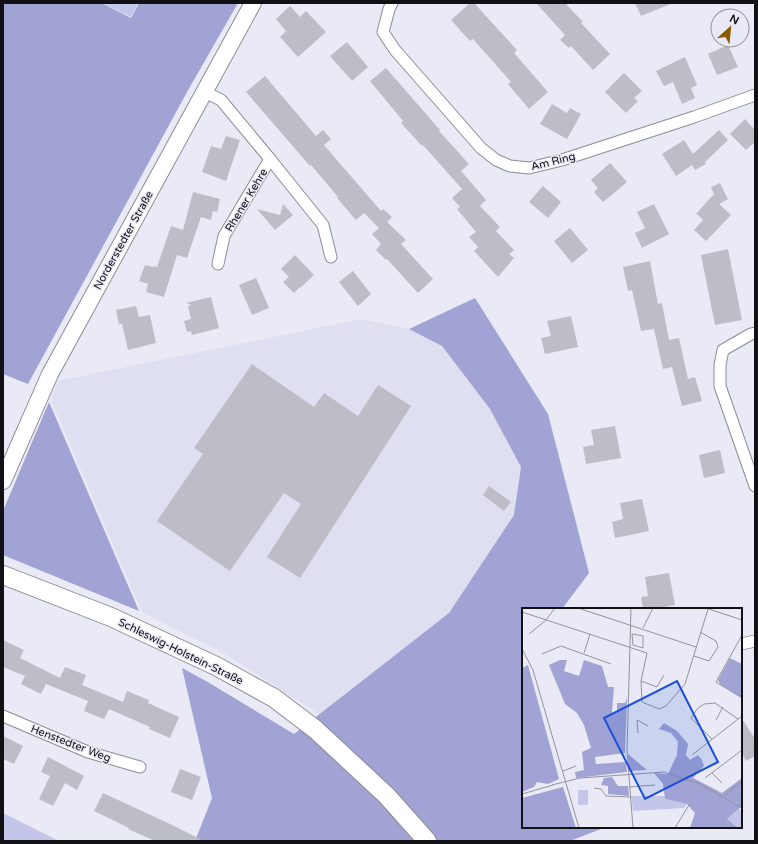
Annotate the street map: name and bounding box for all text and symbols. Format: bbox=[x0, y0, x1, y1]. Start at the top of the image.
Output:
north arrow bbox=[710, 8, 750, 48]
text: N bbox=[727, 12, 741, 27]
street label: Am Ring bbox=[530, 150, 577, 173]
street label: Rhener Kehre bbox=[222, 166, 270, 234]
street label: Norderstedter Straße bbox=[91, 189, 156, 292]
inset map bbox=[522, 608, 742, 828]
street label: Schleswig-Holstein-Straße bbox=[116, 616, 245, 687]
street label: Henstedter Weg bbox=[29, 722, 113, 765]

